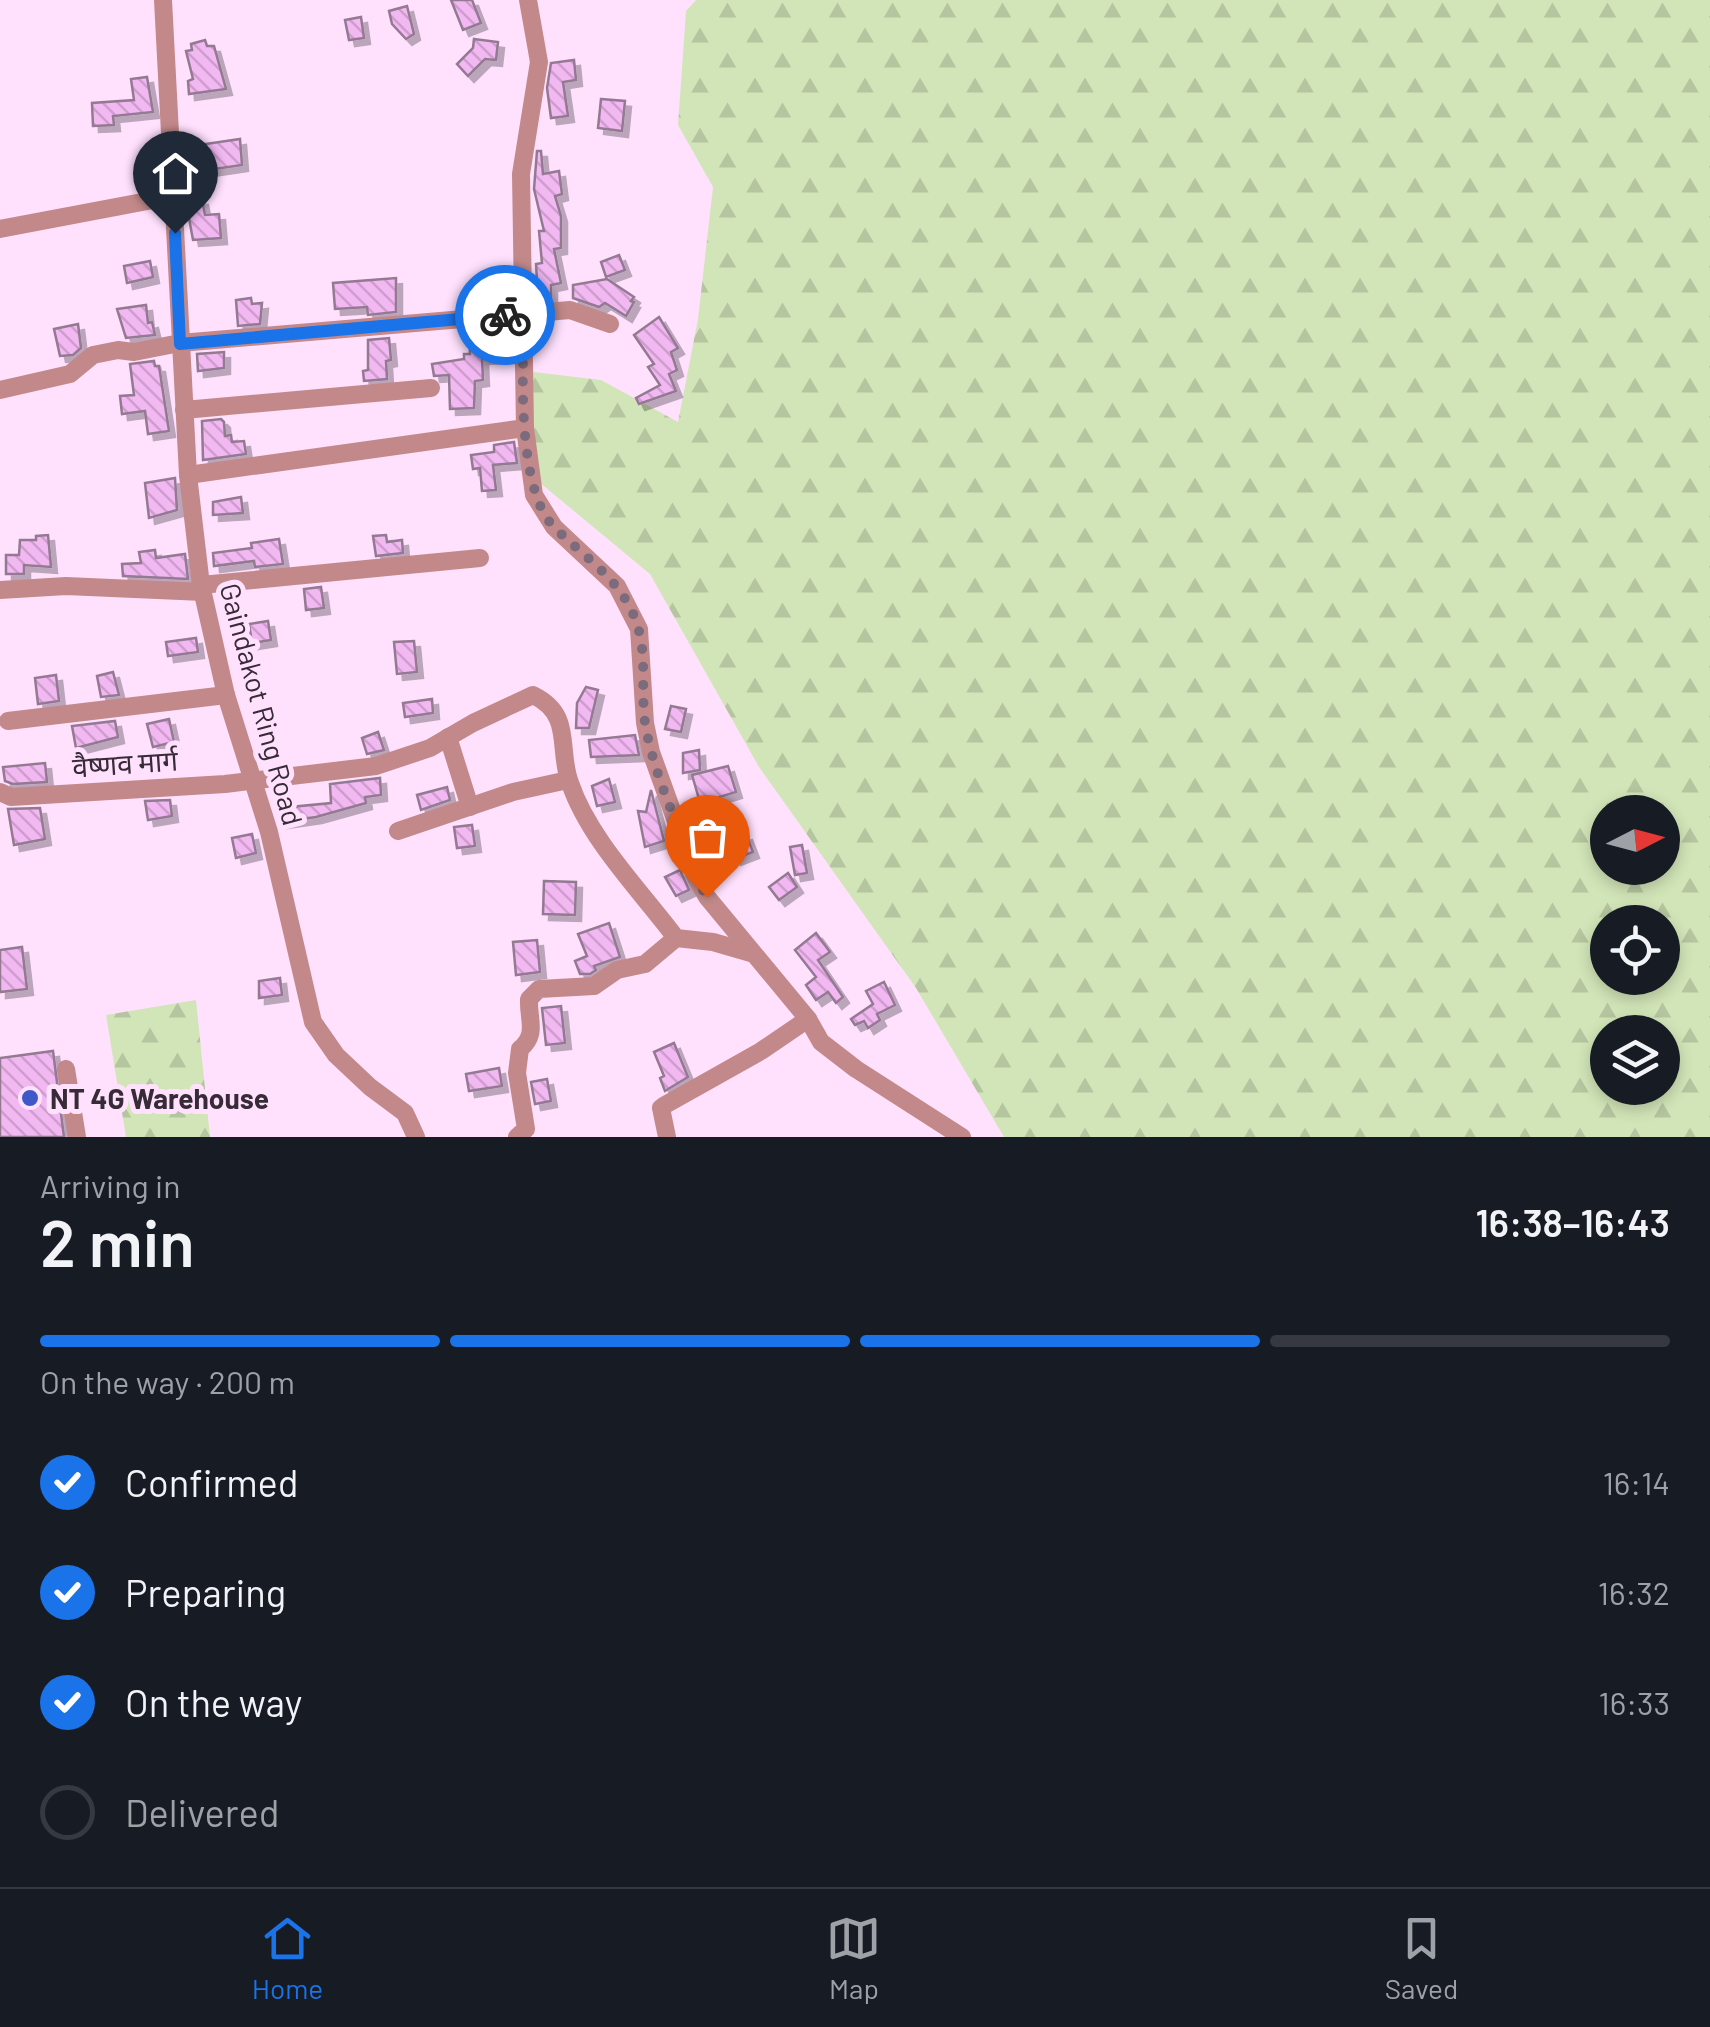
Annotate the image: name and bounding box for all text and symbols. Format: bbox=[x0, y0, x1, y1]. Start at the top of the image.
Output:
pin bbox=[133, 131, 218, 234]
icon: home bbox=[148, 146, 203, 201]
courier bbox=[455, 265, 555, 365]
icon: bike bbox=[478, 288, 533, 343]
street label: Gaindakot Ring Road bbox=[213, 579, 311, 829]
street label: वैष्णव मार्ग bbox=[71, 742, 180, 784]
pin bbox=[665, 795, 750, 898]
north arrow bbox=[1590, 795, 1680, 885]
map controls bbox=[1590, 795, 1680, 1105]
icon: bag bbox=[680, 810, 735, 865]
button: locate bbox=[1590, 905, 1680, 995]
button: layers bbox=[1590, 1015, 1680, 1105]
place label: NT 4G Warehouse bbox=[50, 1081, 269, 1115]
marker: NT 4G Warehouse bbox=[19, 1087, 41, 1109]
text: Arriving in bbox=[40, 1166, 180, 1204]
text: 16:38–16:43 bbox=[1475, 1199, 1670, 1245]
text: 2 min bbox=[40, 1202, 195, 1280]
text: On the way · 200 m bbox=[40, 1362, 295, 1400]
icon: check bbox=[40, 1455, 95, 1510]
text: Confirmed bbox=[125, 1459, 298, 1505]
text: 16:14 bbox=[1603, 1463, 1670, 1501]
icon: check bbox=[40, 1565, 95, 1620]
text: Preparing bbox=[125, 1569, 286, 1615]
text: 16:32 bbox=[1598, 1573, 1670, 1611]
icon: check bbox=[40, 1675, 95, 1730]
text: On the way bbox=[125, 1679, 302, 1725]
text: 16:33 bbox=[1599, 1683, 1670, 1721]
text: Delivered bbox=[125, 1789, 279, 1835]
tab: Home bbox=[252, 1911, 323, 2005]
tab: Map bbox=[826, 1911, 881, 2005]
tab: Saved bbox=[1385, 1911, 1458, 2005]

